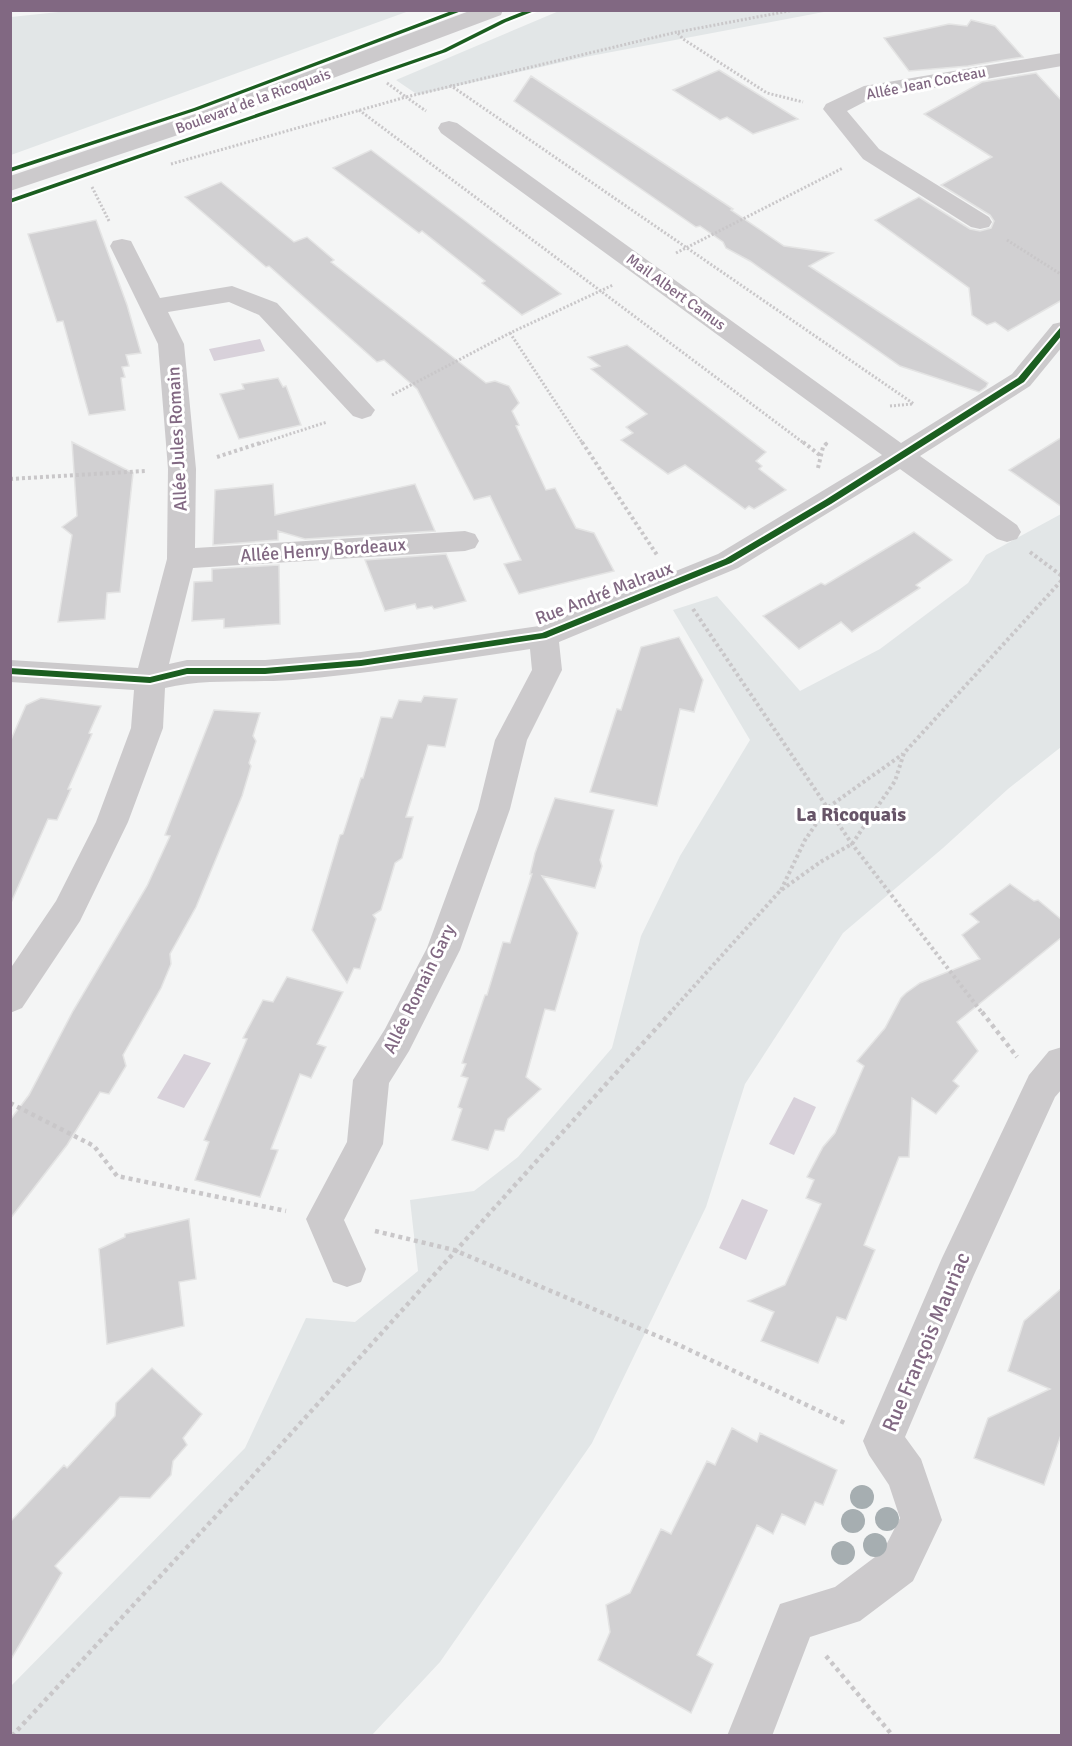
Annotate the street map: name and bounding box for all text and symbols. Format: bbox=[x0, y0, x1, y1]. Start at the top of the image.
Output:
street label: Allée Jean Cocteau bbox=[865, 63, 987, 103]
street label: Boulevard de la Ricoquais bbox=[173, 64, 334, 138]
street label: Mail Albert Camus bbox=[623, 250, 729, 334]
street label: Allée Jules Romain bbox=[162, 366, 192, 512]
street label: Allée Henry Bordeaux bbox=[239, 533, 407, 567]
street label: Rue André Malraux bbox=[532, 556, 677, 629]
district label: La Ricoquais bbox=[796, 802, 906, 827]
street label: Allée Romain Gary bbox=[378, 920, 460, 1057]
street label: Rue François Mauriac bbox=[876, 1248, 976, 1436]

